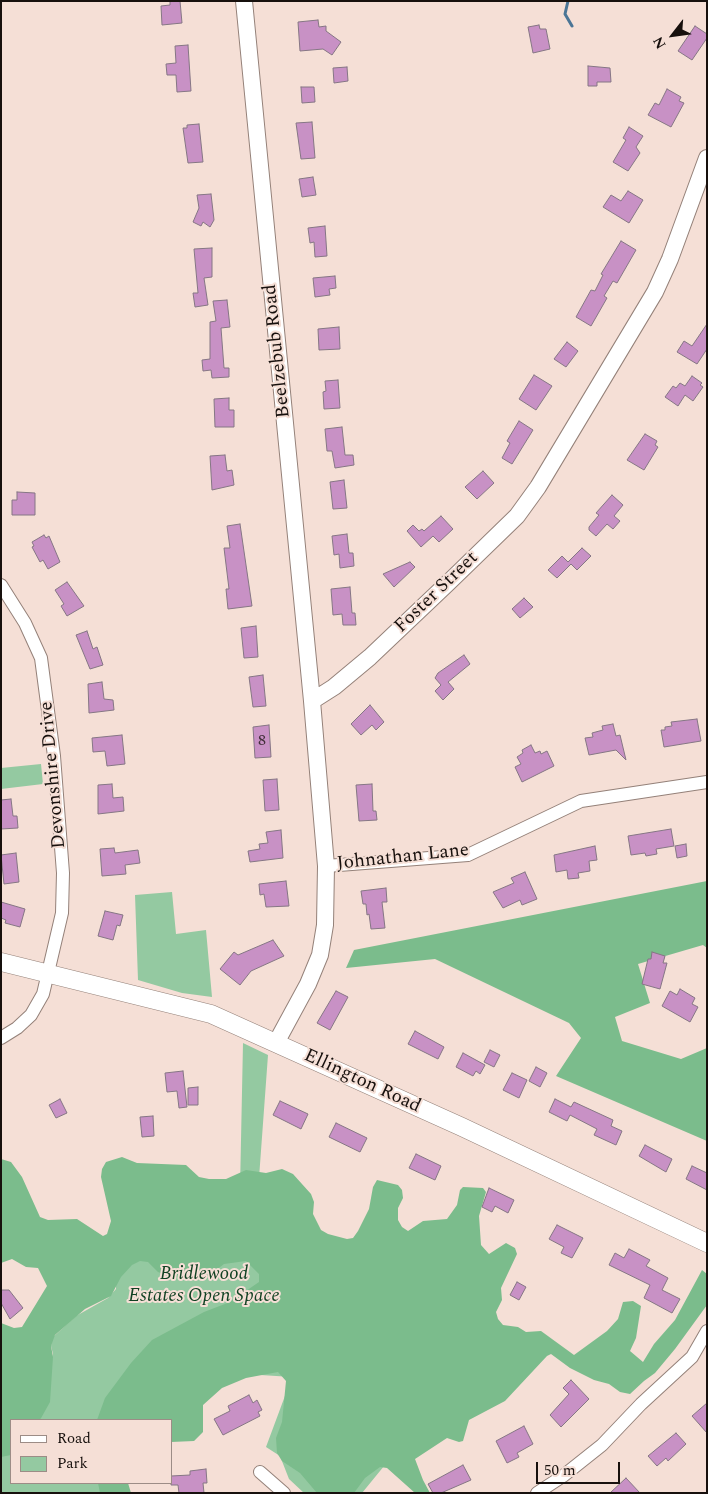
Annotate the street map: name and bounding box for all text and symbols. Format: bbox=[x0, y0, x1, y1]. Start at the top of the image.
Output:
north arrow bbox=[648, 10, 698, 60]
text: N bbox=[648, 33, 672, 53]
street label: Beelzebub Road bbox=[260, 283, 296, 419]
street label: Foster Street bbox=[390, 547, 484, 639]
street label: Devonshire Drive bbox=[36, 701, 72, 849]
house number: 8 bbox=[258, 732, 266, 752]
street label: Johnathan Lane bbox=[336, 840, 470, 876]
street label: Ellington Road bbox=[300, 1045, 424, 1119]
park label: Bridlewood Estates Open Space bbox=[128, 1264, 280, 1308]
legend bbox=[10, 1419, 172, 1484]
text: Road bbox=[57, 1427, 91, 1450]
text: Park bbox=[57, 1452, 88, 1475]
scale bar bbox=[538, 1452, 622, 1484]
text: 50 m bbox=[544, 1459, 576, 1482]

